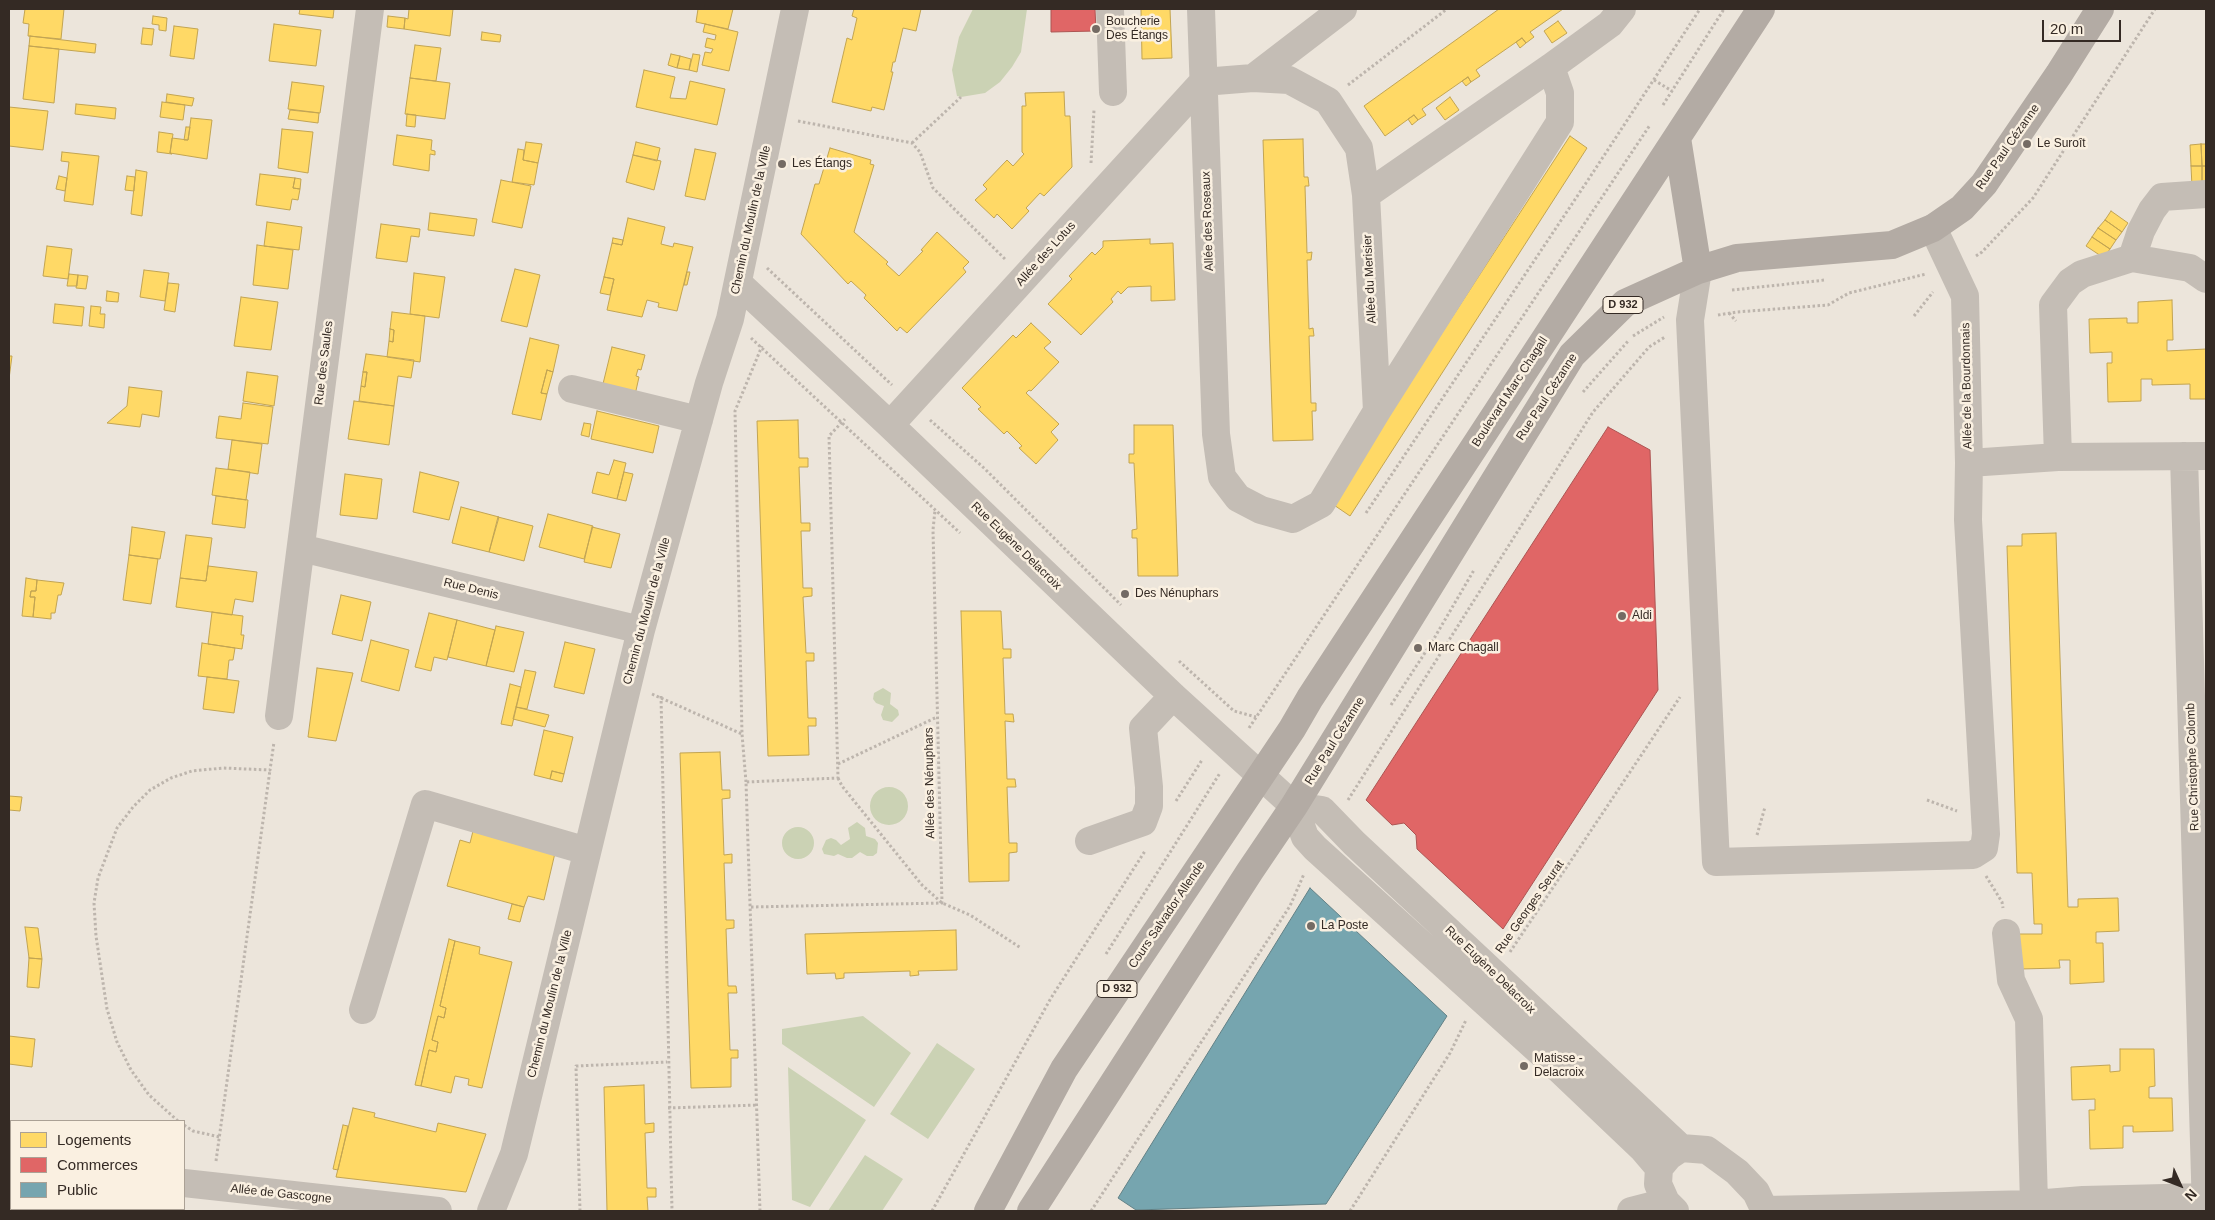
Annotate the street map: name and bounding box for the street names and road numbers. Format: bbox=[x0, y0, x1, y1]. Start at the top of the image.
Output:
street label: Rue Paul Cézanne bbox=[1973, 102, 2043, 192]
street label: Chemin du Moulin de la Ville bbox=[728, 144, 774, 296]
street label: Allée des Roseaux bbox=[1199, 171, 1217, 271]
street label: Allée des Lotus bbox=[1013, 219, 1079, 289]
street label: Allée du Merisier bbox=[1360, 234, 1380, 324]
road number: D 932 bbox=[1603, 296, 1643, 314]
street label: Rue des Saules bbox=[312, 320, 336, 406]
street label: Allée de la Bourdonnais bbox=[1959, 323, 1975, 449]
street label: Boulevard Marc Chagall bbox=[1469, 334, 1551, 450]
street label: Rue Paul Cézanne bbox=[1514, 351, 1580, 443]
street label: Rue Eugène Delacroix bbox=[968, 499, 1064, 593]
street label: Chemin du Moulin de la Ville bbox=[620, 536, 674, 686]
street label: Rue Denis bbox=[442, 575, 500, 603]
street label: Rue Paul Cézanne bbox=[1302, 694, 1368, 788]
street label: Rue Christophe Colomb bbox=[2184, 703, 2202, 831]
street label: Allée des Nénuphars bbox=[922, 727, 938, 839]
street label: Rue Georges Seurat bbox=[1493, 858, 1567, 956]
street label: Cours Salvador Allende bbox=[1126, 859, 1208, 971]
street label: Rue Eugène Delacroix bbox=[1442, 923, 1538, 1017]
street label: Chemin du Moulin de la Ville bbox=[525, 929, 575, 1079]
road number: D 932 bbox=[1097, 981, 1137, 998]
street label: Allée de Gascogne bbox=[230, 1182, 332, 1206]

